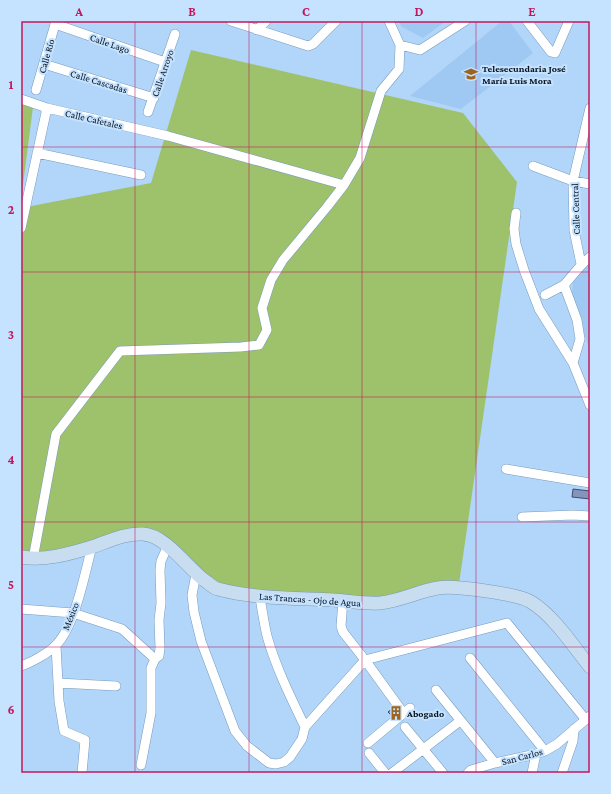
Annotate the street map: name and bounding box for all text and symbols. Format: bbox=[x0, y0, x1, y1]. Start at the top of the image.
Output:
text: A bbox=[74, 4, 83, 19]
text: B bbox=[188, 4, 196, 19]
text: C bbox=[302, 4, 310, 19]
text: D bbox=[415, 4, 424, 19]
text: E bbox=[528, 4, 536, 19]
street label: Calle Lago bbox=[88, 32, 131, 55]
street label: Calle Río bbox=[36, 38, 57, 75]
street label: Calle Arroyo bbox=[149, 48, 176, 98]
place label: Telesecundaria José María Luis Mora bbox=[482, 63, 566, 86]
school or university icon: Telesecundaria José María Luis Mora bbox=[463, 66, 479, 82]
street label: Calle Cascadas bbox=[69, 68, 129, 95]
text: 1 bbox=[9, 77, 14, 92]
street label: Calle Cafetales bbox=[64, 108, 124, 131]
street label: Calle Central bbox=[569, 183, 582, 235]
text: 2 bbox=[8, 202, 15, 217]
text: 3 bbox=[8, 327, 14, 342]
text: 4 bbox=[7, 452, 15, 467]
text: 5 bbox=[8, 577, 14, 592]
street label: Las Trancas - Ojo de Agua bbox=[259, 590, 362, 610]
street label: México bbox=[60, 601, 81, 632]
text: 6 bbox=[7, 702, 15, 717]
building icon: Abogado bbox=[388, 705, 404, 721]
place label: Abogado bbox=[406, 708, 444, 719]
street label: San Carlos bbox=[500, 746, 544, 767]

